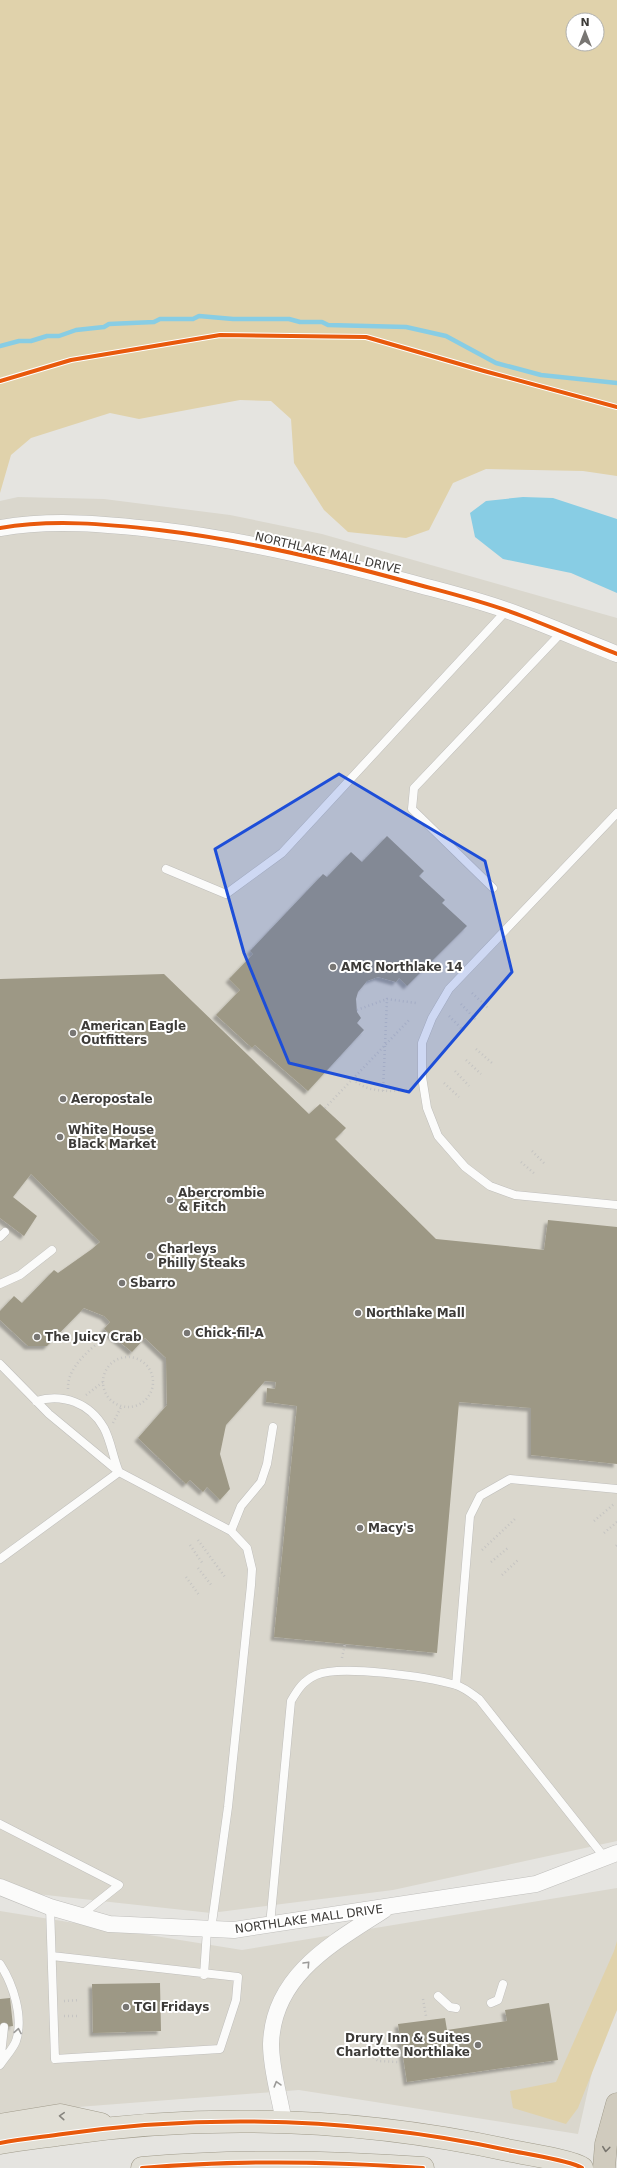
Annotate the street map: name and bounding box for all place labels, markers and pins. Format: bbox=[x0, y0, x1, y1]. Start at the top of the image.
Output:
place label: AMC Northlake 14 bbox=[341, 960, 463, 974]
marker: AMC Northlake 14 bbox=[328, 962, 338, 972]
place label: American Eagle Outfitters bbox=[81, 1019, 186, 1047]
marker: American Eagle Outfitters bbox=[68, 1028, 78, 1038]
place label: Aeropostale bbox=[71, 1092, 153, 1106]
marker: Aeropostale bbox=[58, 1094, 68, 1104]
place label: White House Black Market bbox=[68, 1123, 156, 1151]
marker: White House Black Market bbox=[55, 1132, 65, 1142]
place label: Abercrombie & Fitch bbox=[178, 1186, 265, 1214]
marker: Abercrombie & Fitch bbox=[165, 1195, 175, 1205]
place label: Charleys Philly Steaks bbox=[158, 1242, 245, 1270]
marker: Charleys Philly Steaks bbox=[145, 1251, 155, 1261]
place label: Sbarro bbox=[130, 1276, 175, 1290]
marker: Sbarro bbox=[117, 1278, 127, 1288]
place label: Northlake Mall bbox=[366, 1306, 465, 1320]
marker: Northlake Mall bbox=[353, 1308, 363, 1318]
place label: Chick-fil-A bbox=[195, 1326, 265, 1340]
marker: Chick-fil-A bbox=[182, 1328, 192, 1338]
place label: The Juicy Crab bbox=[45, 1330, 142, 1344]
marker: The Juicy Crab bbox=[32, 1332, 42, 1342]
place label: Macy's bbox=[368, 1521, 414, 1535]
marker: Macy's bbox=[355, 1523, 365, 1533]
place label: TGI Fridays bbox=[134, 2000, 209, 2014]
marker: TGI Fridays bbox=[121, 2002, 131, 2012]
place label: Drury Inn & Suites Charlotte Northlake bbox=[336, 2031, 470, 2059]
marker: Drury Inn & Suites Charlotte Northlake bbox=[473, 2040, 483, 2050]

